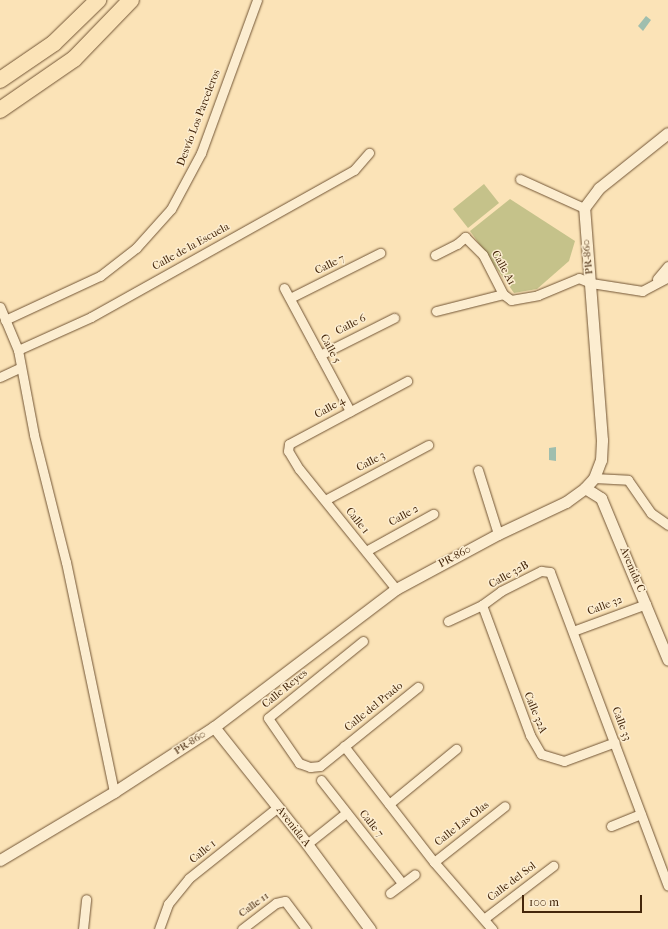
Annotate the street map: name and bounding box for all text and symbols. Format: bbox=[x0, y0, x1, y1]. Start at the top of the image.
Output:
street label: Desvío Los Parceleros bbox=[174, 68, 224, 168]
street label: Calle de la Escuela bbox=[150, 220, 232, 274]
street label: PR-860 bbox=[580, 239, 596, 275]
street label: Calle A1 bbox=[488, 248, 518, 288]
street label: Calle 7 bbox=[313, 252, 347, 278]
street label: Calle 6 bbox=[334, 312, 368, 338]
street label: Calle 5 bbox=[317, 332, 343, 366]
street label: Calle 4 bbox=[312, 394, 348, 422]
street label: Calle 3 bbox=[354, 449, 388, 475]
street label: Calle 2 bbox=[387, 502, 421, 530]
street label: Calle 1 bbox=[342, 505, 372, 537]
street label: PR-860 bbox=[436, 543, 474, 571]
street label: Avenida C bbox=[617, 545, 647, 595]
street label: Calle 32B bbox=[487, 559, 531, 591]
street label: Calle 32 bbox=[586, 593, 624, 619]
street label: Calle Reyes bbox=[260, 667, 310, 711]
street label: Calle del Prado bbox=[342, 680, 406, 734]
street label: Calle 32A bbox=[521, 690, 549, 736]
street label: Calle 33 bbox=[609, 705, 633, 743]
street label: PR-860 bbox=[172, 728, 208, 758]
street label: Calle Las Olas bbox=[432, 799, 492, 849]
street label: Avenida A bbox=[273, 804, 313, 850]
street label: Calle 7 bbox=[356, 808, 386, 840]
street label: Calle 1 bbox=[187, 837, 219, 867]
street label: Calle del Sol bbox=[485, 859, 539, 905]
scale bar bbox=[524, 887, 644, 913]
street label: Calle 11 bbox=[236, 890, 272, 920]
text: 100 m bbox=[529, 895, 559, 909]

